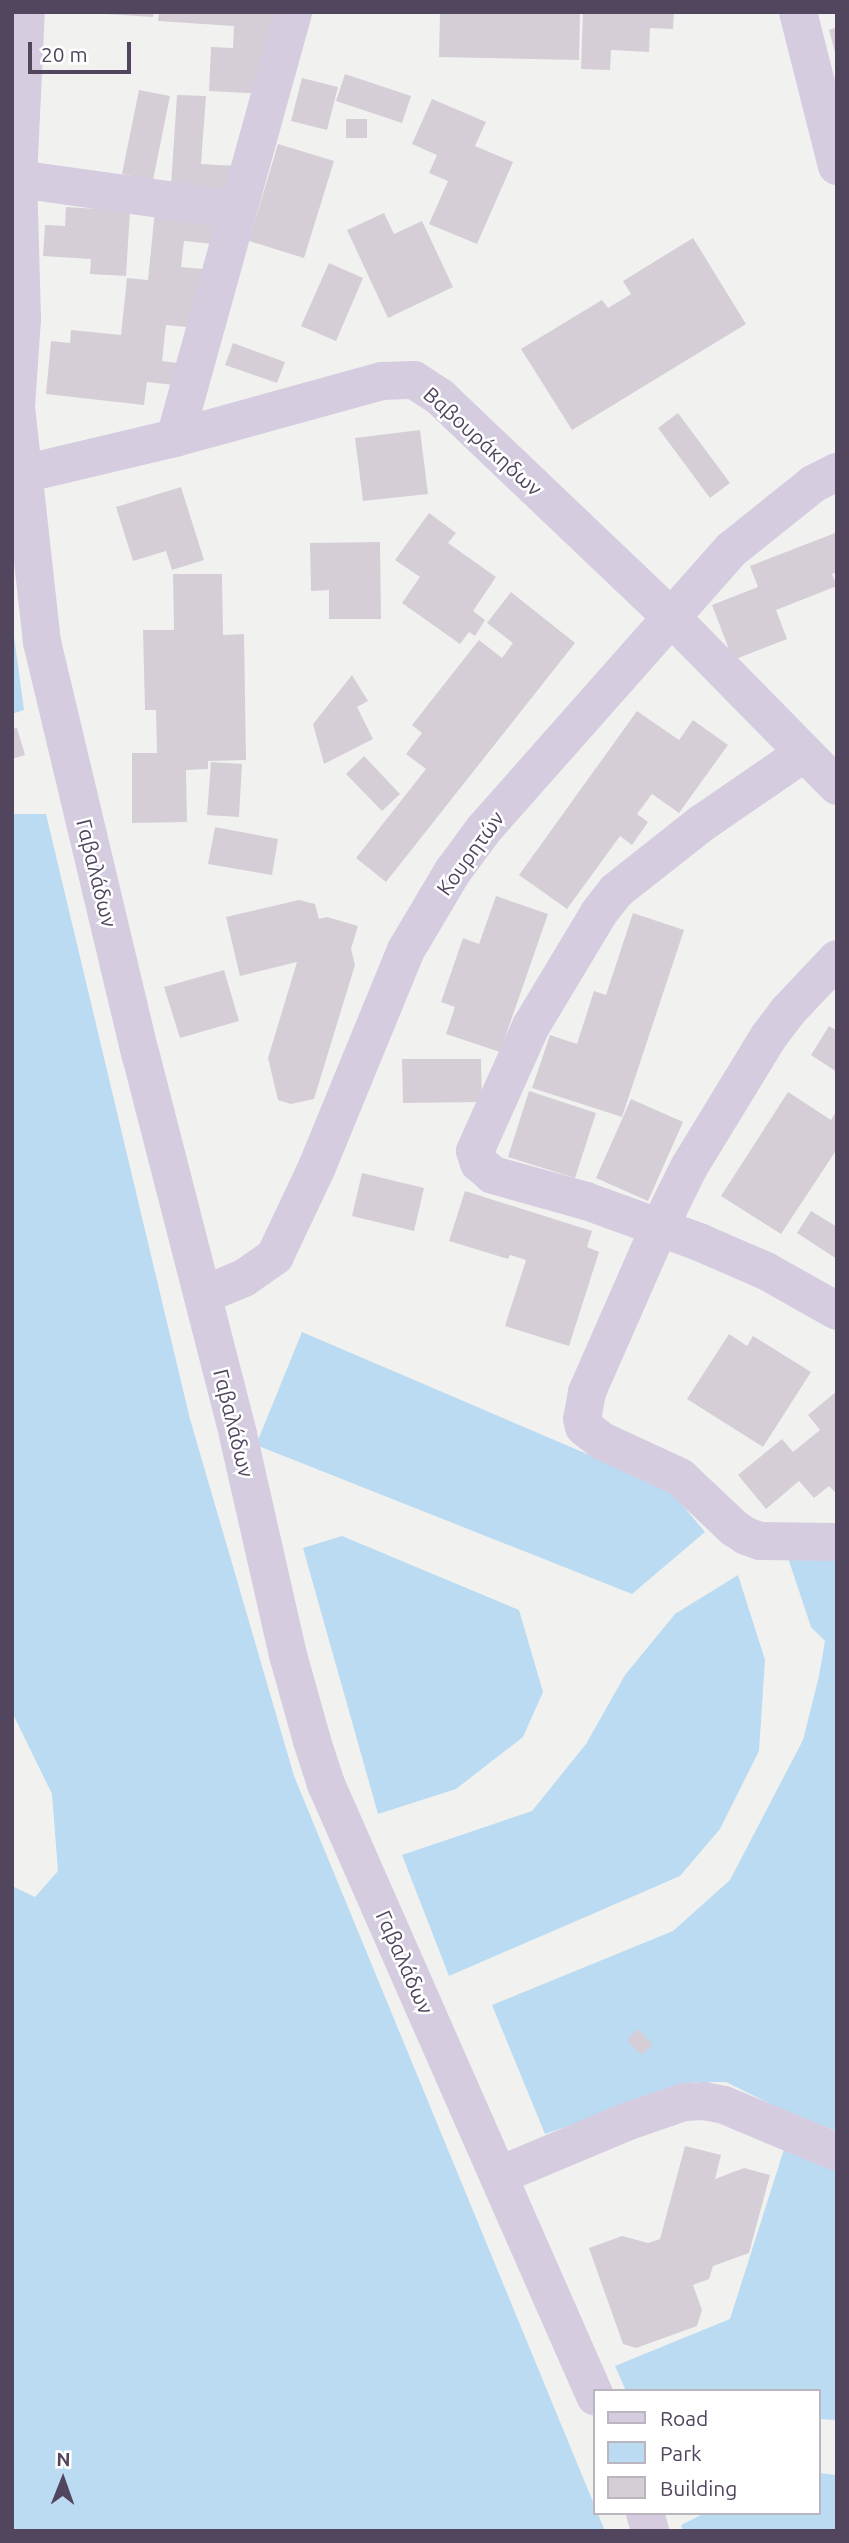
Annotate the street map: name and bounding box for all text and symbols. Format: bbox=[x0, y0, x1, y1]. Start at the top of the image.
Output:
scale bar bbox=[32, 28, 135, 72]
text: 20 m bbox=[41, 42, 88, 66]
street label: Βαβουράκηδων bbox=[419, 381, 547, 501]
street label: Κουρητών bbox=[431, 806, 509, 900]
street label: Γαβαλάδων bbox=[71, 816, 123, 930]
street label: Γαβαλάδων bbox=[208, 1366, 260, 1480]
street label: Γαβαλάδων bbox=[371, 1906, 439, 2018]
legend bbox=[594, 2389, 821, 2515]
text: Road bbox=[660, 2406, 708, 2430]
text: Park bbox=[660, 2441, 702, 2465]
north arrow bbox=[28, 2445, 98, 2515]
text: N bbox=[56, 2448, 71, 2470]
text: Building bbox=[660, 2476, 737, 2500]

